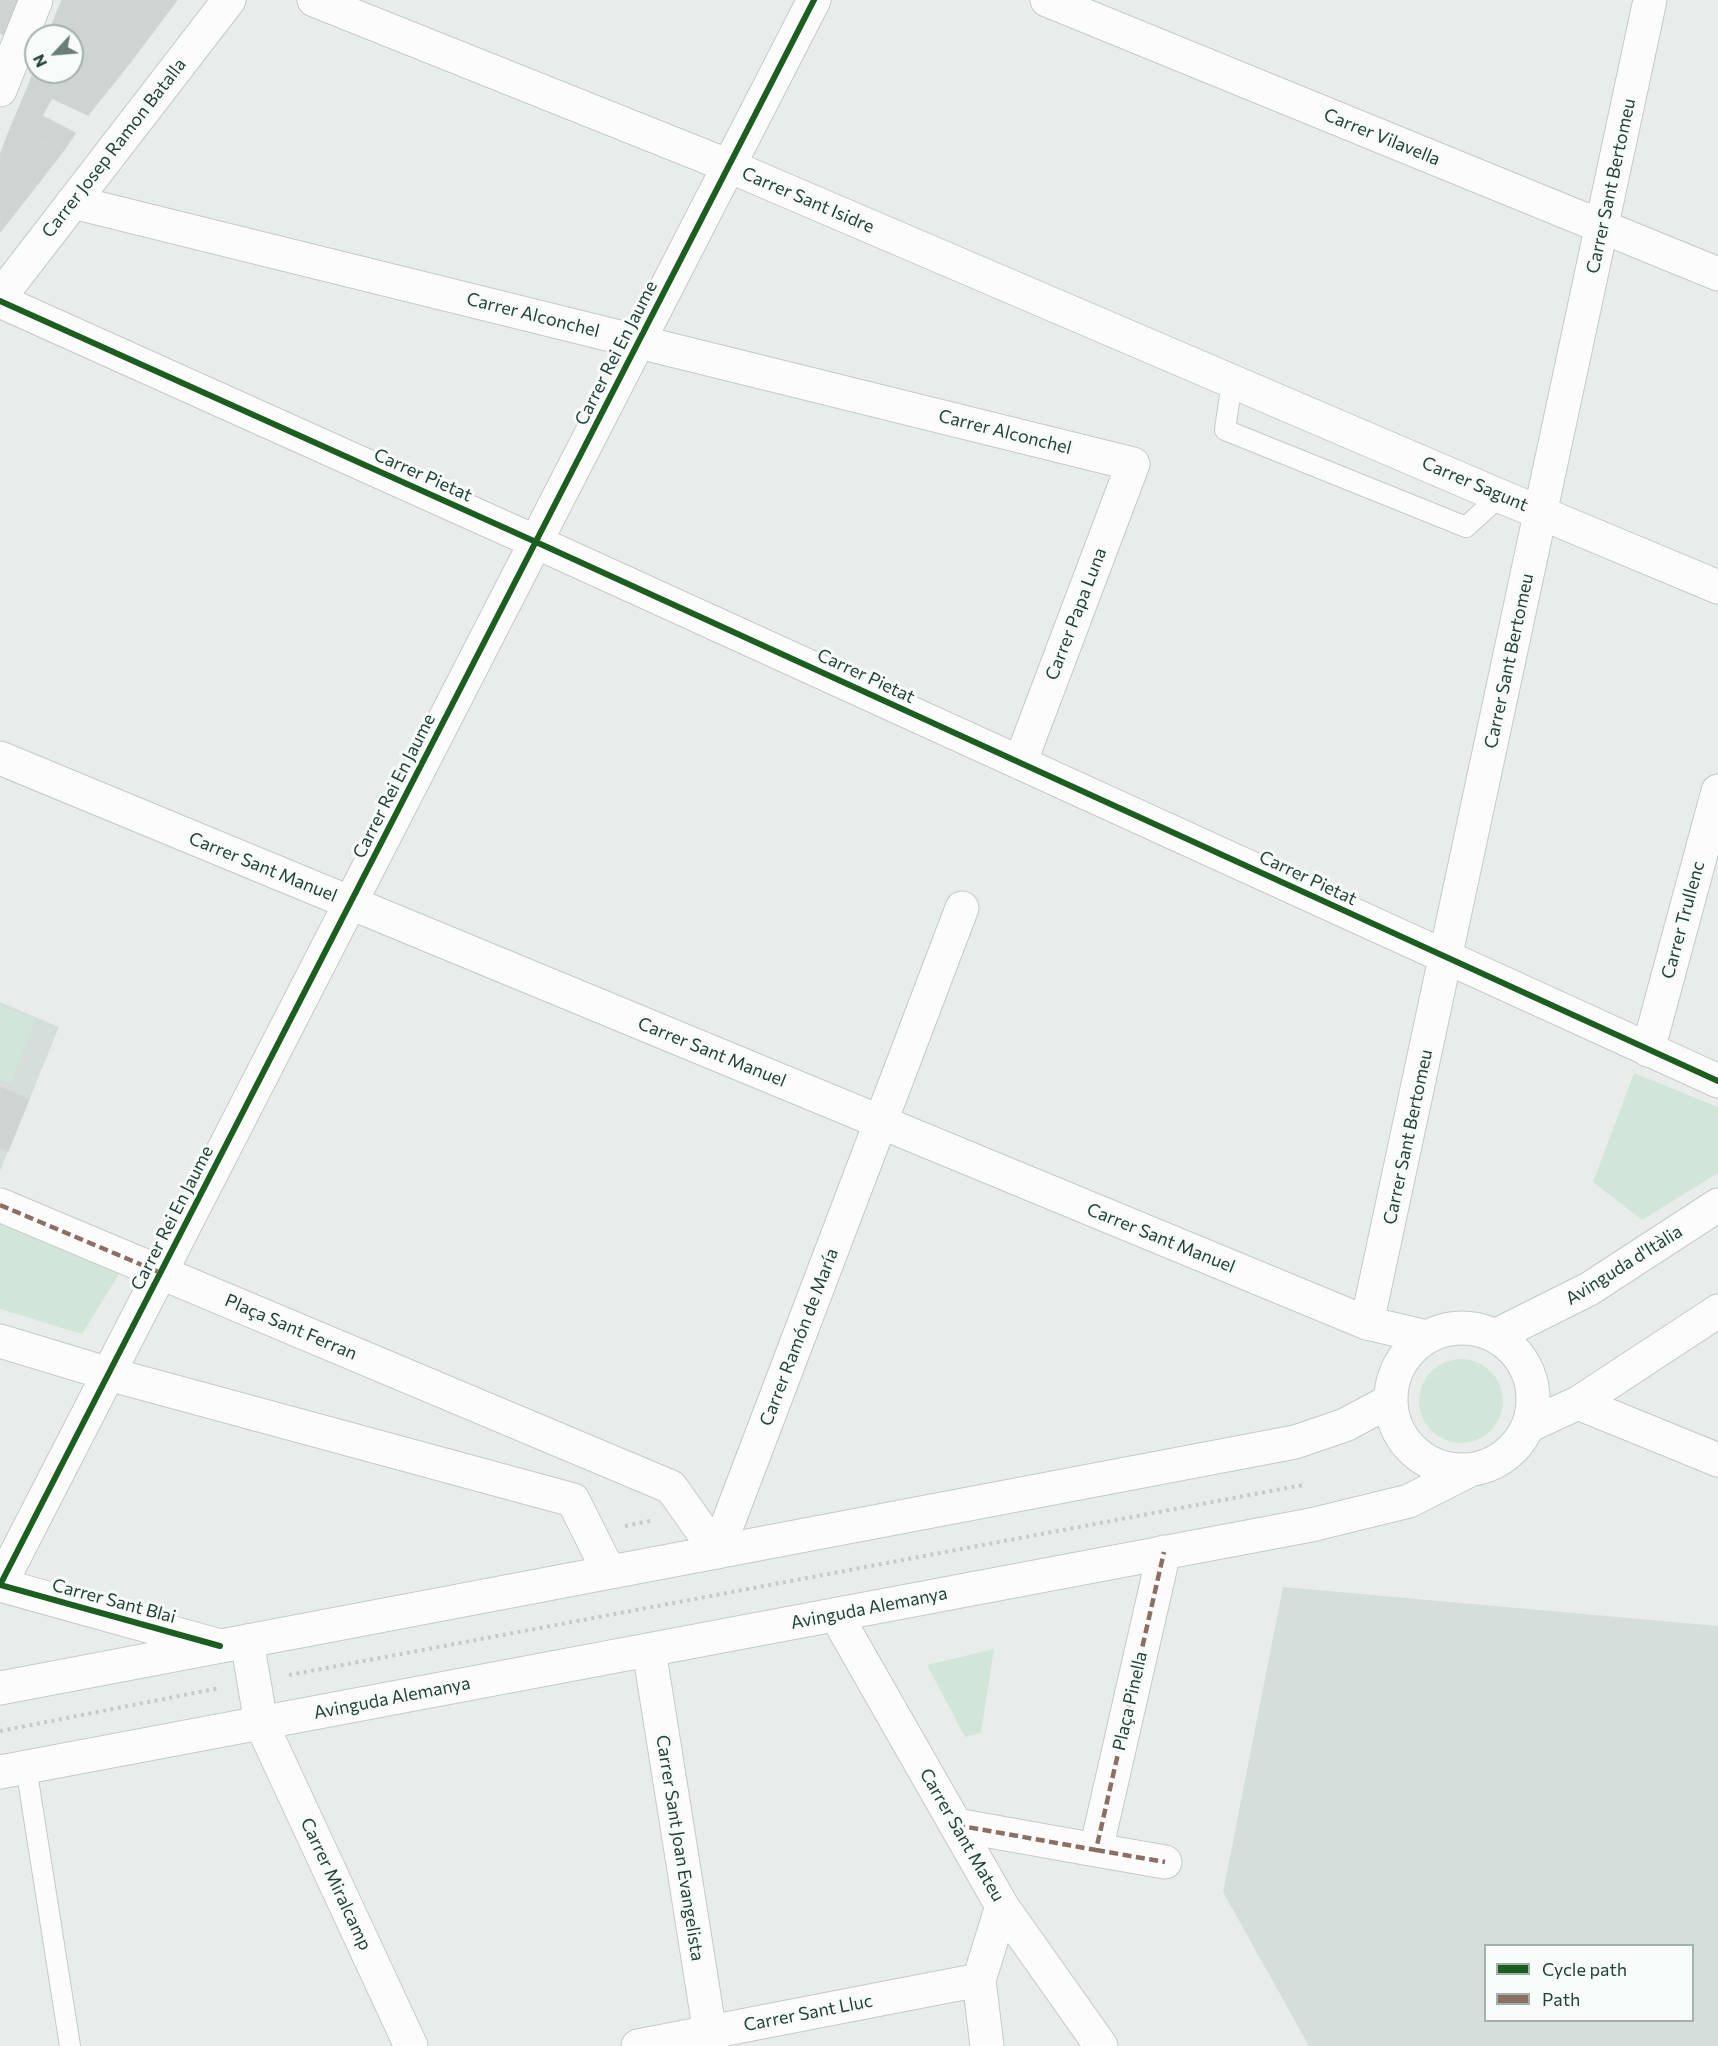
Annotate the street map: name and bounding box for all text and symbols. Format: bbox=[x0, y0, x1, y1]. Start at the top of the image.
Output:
north arrow bbox=[24, 24, 84, 84]
text: N bbox=[28, 52, 50, 71]
street label: Carrer Josep Ramon Batalla bbox=[37, 54, 191, 242]
street label: Carrer Sant Bertomeu bbox=[1582, 96, 1640, 276]
street label: Carrer Vilavella bbox=[1321, 104, 1443, 170]
street label: Carrer Sant Isidre bbox=[739, 162, 877, 238]
street label: Carrer Rei En Jaume bbox=[570, 277, 662, 429]
street label: Carrer Alconchel bbox=[464, 288, 602, 342]
street label: Carrer Alconchel bbox=[936, 405, 1074, 459]
street label: Carrer Pietat bbox=[370, 444, 476, 506]
street label: Carrer Sagunt bbox=[1419, 452, 1531, 516]
street label: Carrer Papa Luna bbox=[1041, 545, 1111, 683]
street label: Carrer Sant Bertomeu bbox=[1480, 571, 1538, 751]
street label: Carrer Pietat bbox=[814, 644, 918, 708]
street label: Carrer Rei En Jaume bbox=[348, 710, 440, 862]
street label: Carrer Sant Manuel bbox=[186, 827, 340, 907]
street label: Carrer Pietat bbox=[1256, 846, 1360, 910]
street label: Carrer Trullenc bbox=[1657, 859, 1709, 981]
street label: Carrer Sant Manuel bbox=[635, 1012, 789, 1092]
street label: Carrer Sant Bertomeu bbox=[1379, 1047, 1437, 1227]
street label: Carrer Rei En Jaume bbox=[126, 1142, 218, 1294]
street label: Carrer Sant Manuel bbox=[1084, 1198, 1238, 1278]
street label: Avinguda d'Itàlia bbox=[1562, 1221, 1686, 1309]
street label: Carrer Ramón de María bbox=[755, 1245, 843, 1429]
street label: Plaça Sant Ferran bbox=[222, 1289, 360, 1365]
street label: Carrer Sant Blai bbox=[50, 1574, 178, 1628]
street label: Avinguda Alemanya bbox=[789, 1582, 949, 1634]
street label: Plaça Pinella bbox=[1108, 1649, 1152, 1753]
street label: Avinguda Alemanya bbox=[312, 1672, 472, 1724]
street label: Carrer Sant Joan Evangelista bbox=[651, 1733, 709, 1963]
street label: Carrer Sant Mateu bbox=[915, 1765, 1009, 1905]
street label: Carrer Miralcamp bbox=[296, 1814, 376, 1954]
legend bbox=[1484, 1944, 1694, 2022]
text: Cycle path bbox=[1542, 1958, 1627, 1980]
text: Path bbox=[1542, 1988, 1580, 2010]
street label: Carrer Sant Lluc bbox=[742, 1990, 874, 2036]

